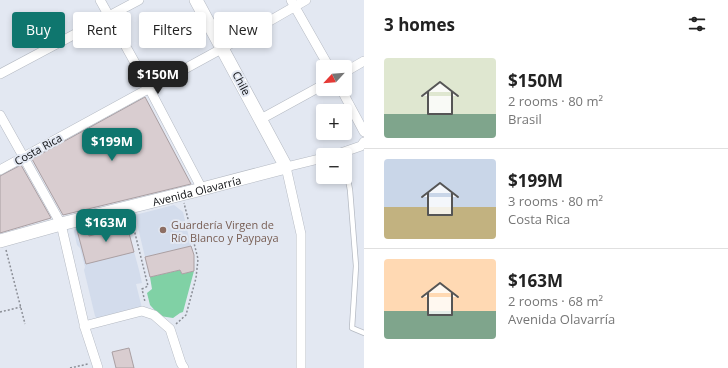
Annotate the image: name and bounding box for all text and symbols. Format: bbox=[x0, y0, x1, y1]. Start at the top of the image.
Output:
chip: Buy bbox=[12, 12, 65, 48]
chip: Rent bbox=[73, 12, 131, 48]
chip: Filters bbox=[139, 12, 206, 48]
chip: New bbox=[214, 12, 272, 48]
text: 3 homes bbox=[384, 13, 455, 36]
icon: filters bbox=[686, 13, 708, 35]
north arrow bbox=[316, 60, 352, 96]
map controls bbox=[316, 60, 352, 184]
pin: $150M bbox=[130, 61, 186, 95]
text: $150M bbox=[137, 65, 179, 83]
street label: Chile bbox=[229, 68, 255, 98]
text: $150M bbox=[508, 69, 563, 92]
icon: home bbox=[416, 74, 464, 122]
text: 2 rooms · 80 m² bbox=[508, 92, 603, 110]
button: + bbox=[316, 104, 352, 140]
text: Brasil bbox=[508, 110, 542, 128]
pin: $199M bbox=[84, 128, 140, 162]
street label: Costa Rica bbox=[11, 130, 65, 168]
text: $199M bbox=[91, 132, 133, 150]
button: − bbox=[316, 148, 352, 184]
text: $199M bbox=[508, 169, 563, 192]
street label: Avenida Olavarría bbox=[151, 172, 242, 209]
icon: home bbox=[416, 175, 464, 223]
text: 3 rooms · 80 m² bbox=[508, 192, 603, 210]
pin: $163M bbox=[78, 209, 134, 243]
text: Costa Rica bbox=[508, 210, 570, 228]
text: $163M bbox=[85, 213, 127, 231]
place label: Guardería Virgen de Río Blanco y Paypaya bbox=[171, 217, 279, 245]
marker: Guardería Virgen de Río Blanco y Paypaya bbox=[158, 225, 168, 235]
text: $163M bbox=[508, 269, 563, 292]
icon: home bbox=[416, 275, 464, 323]
text: 2 rooms · 68 m² bbox=[508, 292, 603, 310]
text: Avenida Olavarría bbox=[508, 310, 615, 328]

